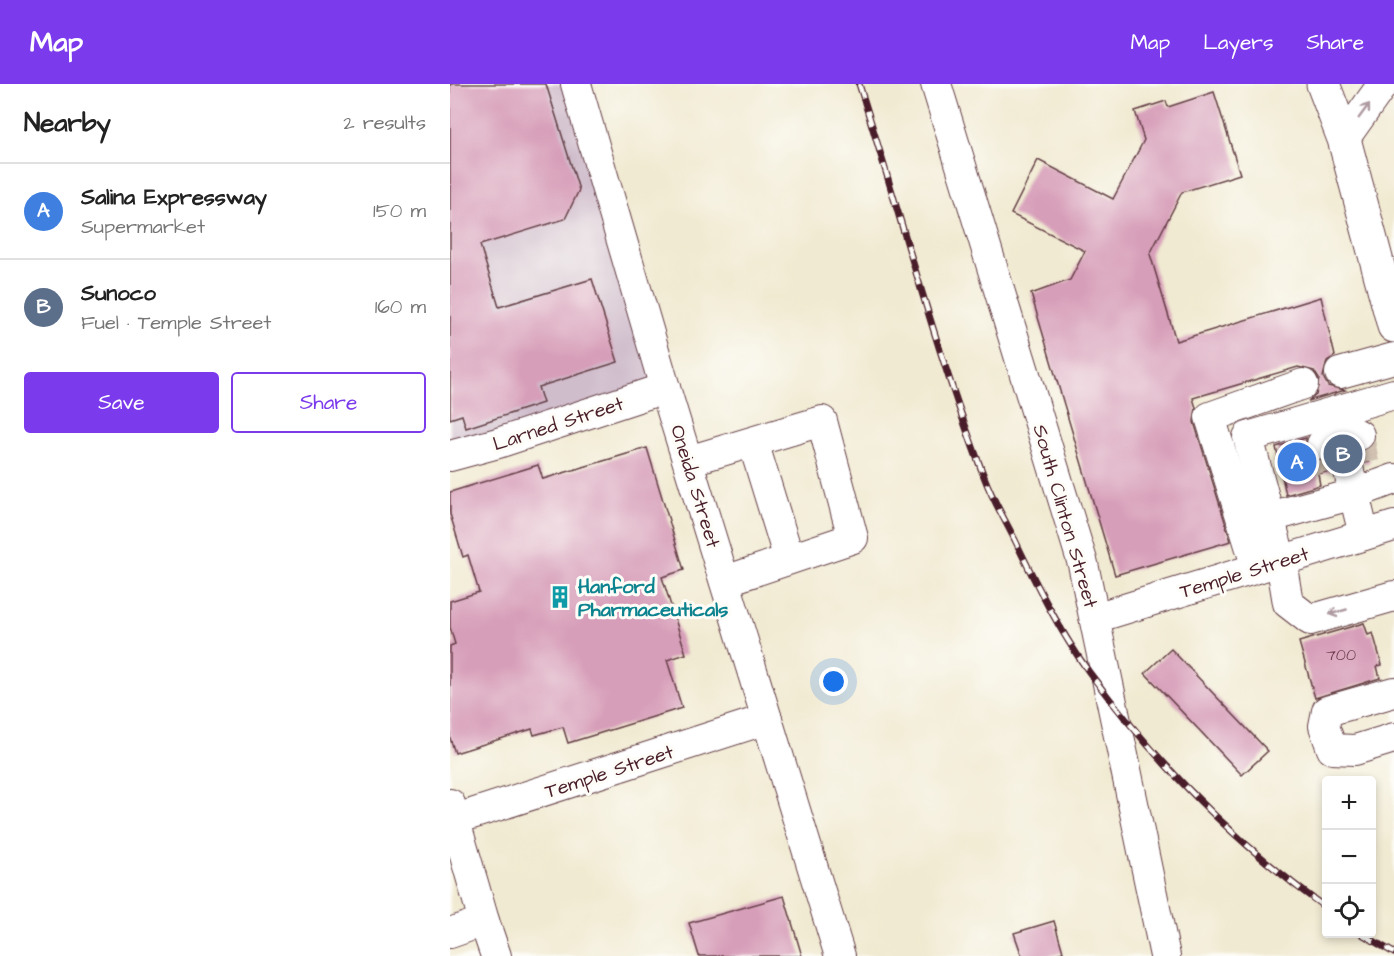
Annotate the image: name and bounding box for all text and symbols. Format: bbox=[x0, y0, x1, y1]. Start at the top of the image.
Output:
text: Map bbox=[30, 23, 83, 62]
text: Map bbox=[1130, 28, 1170, 57]
text: Layers bbox=[1203, 28, 1273, 57]
text: Share bbox=[1306, 28, 1364, 57]
one-way arrow bbox=[1358, 104, 1370, 120]
text: Nearby bbox=[24, 105, 111, 141]
text: 2 results bbox=[343, 109, 426, 137]
text: Salina Expressway bbox=[81, 182, 267, 213]
text: A bbox=[37, 197, 50, 225]
text: 150 m bbox=[373, 197, 426, 225]
text: Supermarket bbox=[81, 213, 205, 241]
text: Sunoco bbox=[81, 278, 156, 309]
text: B bbox=[36, 293, 51, 321]
text: 160 m bbox=[375, 293, 426, 321]
text: Fuel · Temple Street bbox=[81, 309, 271, 337]
button: Save bbox=[24, 372, 219, 433]
button: Share bbox=[231, 372, 426, 433]
street label: Larned Street bbox=[489, 390, 627, 458]
street label: Oneida Street bbox=[663, 421, 727, 551]
street label: South Clinton Street bbox=[1025, 421, 1105, 611]
pin: B bbox=[1324, 432, 1362, 476]
pin: A bbox=[1278, 440, 1316, 484]
street label: Temple Street bbox=[1176, 540, 1312, 606]
place label: Hanford Pharmaceuticals bbox=[578, 573, 728, 624]
building icon: Hanford Pharmaceuticals bbox=[547, 584, 573, 610]
one-way arrow bbox=[1329, 607, 1348, 618]
house number: 700 bbox=[1326, 644, 1356, 666]
your location bbox=[819, 667, 848, 696]
street label: Temple Street bbox=[541, 738, 677, 806]
map controls bbox=[1322, 776, 1376, 938]
button: + bbox=[1322, 776, 1376, 830]
button: − bbox=[1322, 830, 1376, 884]
button: locate bbox=[1322, 884, 1376, 938]

